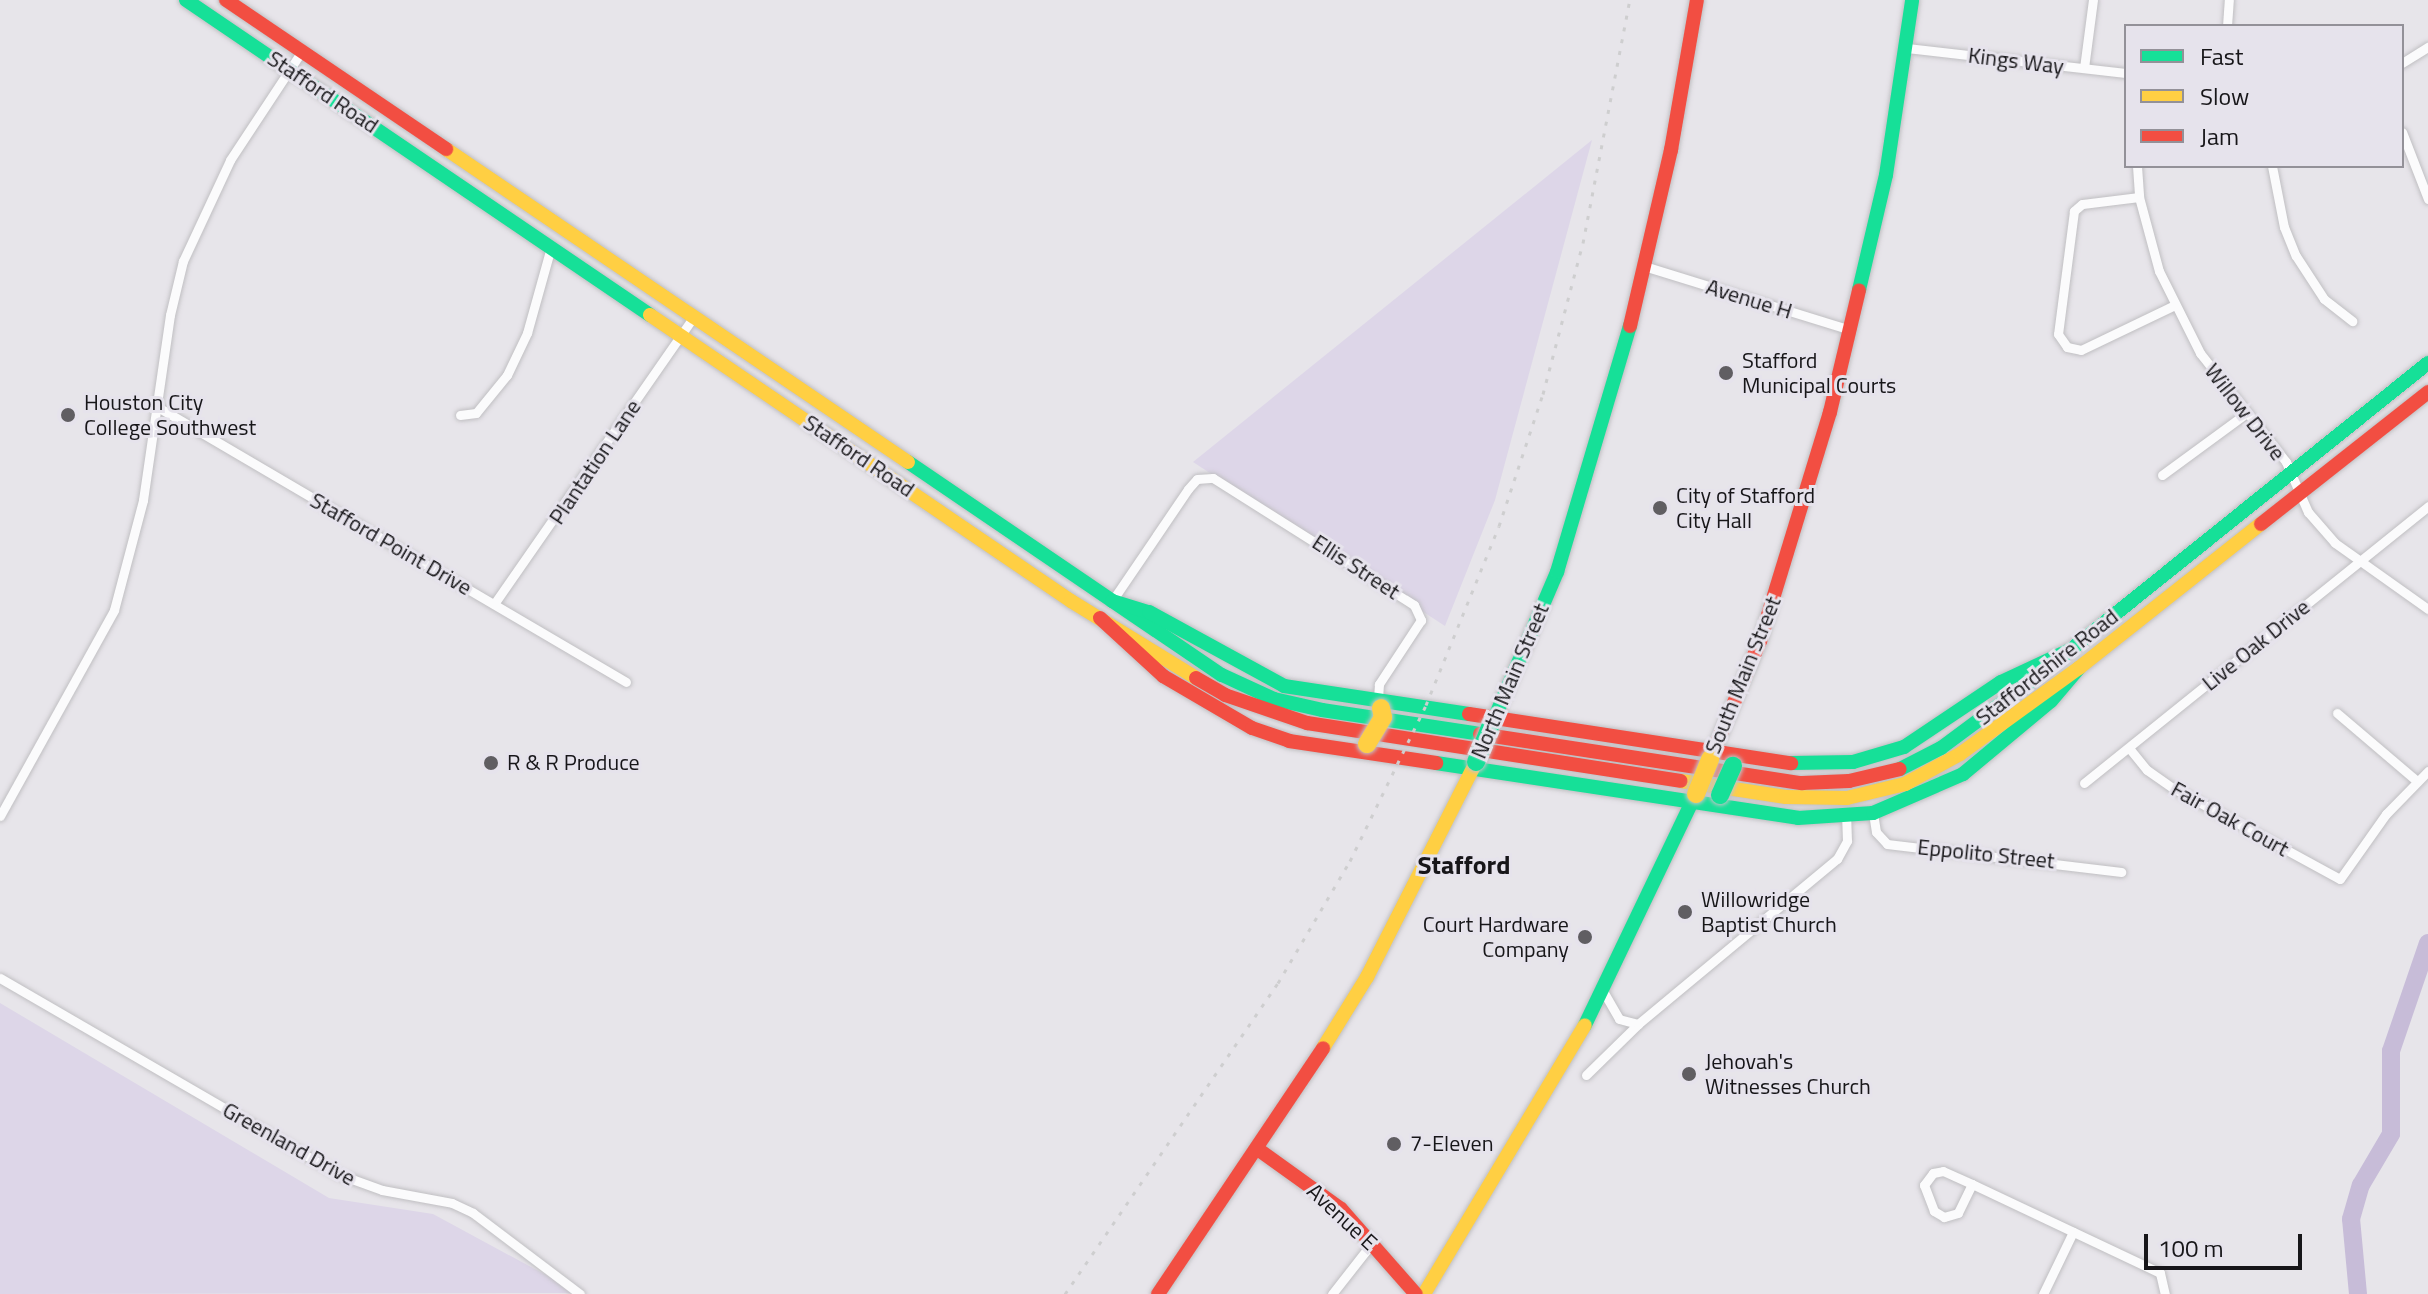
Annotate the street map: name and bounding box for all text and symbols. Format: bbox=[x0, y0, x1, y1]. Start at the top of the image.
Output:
legend bbox=[2124, 24, 2404, 168]
text: Fast bbox=[2200, 38, 2243, 74]
street label: Kings Way bbox=[1967, 42, 2065, 80]
street label: Stafford Road bbox=[263, 45, 383, 139]
text: Slow bbox=[2200, 78, 2249, 114]
text: Jam bbox=[2200, 118, 2239, 154]
street label: Avenue H bbox=[1703, 273, 1795, 325]
place label: Stafford Municipal Courts bbox=[1742, 347, 1896, 398]
street label: Willow Drive bbox=[2199, 358, 2291, 466]
marker: Stafford Municipal Courts bbox=[1717, 364, 1735, 382]
place label: Houston City College Southwest bbox=[84, 389, 256, 440]
street label: Plantation Lane bbox=[544, 395, 646, 529]
marker: Houston City College Southwest bbox=[59, 406, 77, 424]
street label: Stafford Road bbox=[799, 409, 919, 503]
place label: City of Stafford City Hall bbox=[1676, 482, 1815, 534]
street label: Stafford Point Drive bbox=[306, 487, 476, 601]
marker: City of Stafford City Hall bbox=[1651, 499, 1669, 517]
street label: Ellis Street bbox=[1307, 529, 1405, 605]
street label: South Main Street bbox=[1699, 593, 1787, 757]
street label: Live Oak Drive bbox=[2197, 594, 2315, 696]
street label: North Main Street bbox=[1465, 599, 1555, 763]
street label: Staffordshire Road bbox=[1971, 603, 2123, 731]
place label: R & R Produce bbox=[507, 750, 640, 776]
marker: R & R Produce bbox=[482, 754, 500, 772]
street label: Fair Oak Court bbox=[2167, 776, 2293, 862]
street label: Eppolito Street bbox=[1916, 834, 2056, 874]
district label: Stafford bbox=[1417, 849, 1511, 881]
place label: Willowridge Baptist Church bbox=[1701, 886, 1837, 938]
marker: Willowridge Baptist Church bbox=[1676, 903, 1694, 921]
place label: Court Hardware Company bbox=[1423, 911, 1569, 962]
marker: Court Hardware Company bbox=[1576, 928, 1594, 946]
place label: Jehovah's Witnesses Church bbox=[1705, 1048, 1871, 1100]
marker: Jehovah's Witnesses Church bbox=[1680, 1065, 1698, 1083]
street label: Greenland Drive bbox=[218, 1097, 360, 1191]
place label: 7-Eleven bbox=[1410, 1131, 1493, 1157]
marker: 7-Eleven bbox=[1385, 1135, 1403, 1153]
street label: Avenue E bbox=[1302, 1178, 1382, 1256]
scale bar bbox=[2148, 1218, 2306, 1268]
text: 100 m bbox=[2158, 1230, 2224, 1266]

